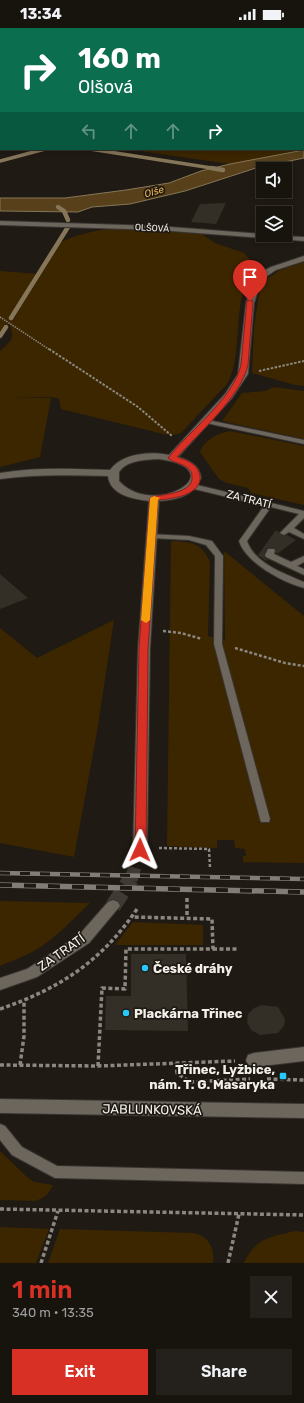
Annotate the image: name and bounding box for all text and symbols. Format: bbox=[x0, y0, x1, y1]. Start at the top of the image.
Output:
text: 13:34 bbox=[20, 5, 62, 23]
text: 160 m bbox=[78, 42, 161, 75]
icon: right bbox=[12, 44, 64, 96]
text: Olšová bbox=[78, 76, 133, 98]
icon: left bbox=[78, 120, 100, 142]
icon: ahead bbox=[120, 120, 142, 142]
icon: ahead bbox=[162, 120, 184, 142]
icon: right bbox=[204, 120, 226, 142]
map controls bbox=[256, 162, 292, 242]
button: sound bbox=[256, 162, 292, 198]
water label: Olše bbox=[143, 183, 166, 200]
button: layers bbox=[256, 206, 292, 242]
street label: OLŠOVÁ bbox=[135, 221, 169, 234]
pin bbox=[233, 260, 267, 301]
icon: arrive bbox=[239, 266, 261, 288]
street label: ZA TRATÍ bbox=[225, 488, 274, 512]
position arrow bbox=[119, 829, 161, 871]
street label: ZA TRATÍ bbox=[35, 931, 88, 974]
place label: České dráhy bbox=[153, 960, 233, 976]
marker: České dráhy bbox=[140, 963, 150, 973]
place label: Plackárna Třinec bbox=[134, 1006, 243, 1021]
marker: Plackárna Třinec bbox=[121, 1008, 131, 1018]
place label: Třinec, Lyžbice, nám. T. G. Masaryka bbox=[149, 1062, 275, 1092]
marker: Třinec, Lyžbice, nám. T. G. Masaryka bbox=[278, 1071, 288, 1081]
street label: JABLUNKOVSKÁ bbox=[102, 1101, 202, 1118]
text: 1 min bbox=[12, 1276, 72, 1304]
button: close bbox=[250, 1276, 292, 1318]
text: 340 m · 13:35 bbox=[12, 1305, 94, 1320]
button: Exit bbox=[12, 1349, 148, 1395]
button: Share bbox=[156, 1349, 292, 1395]

